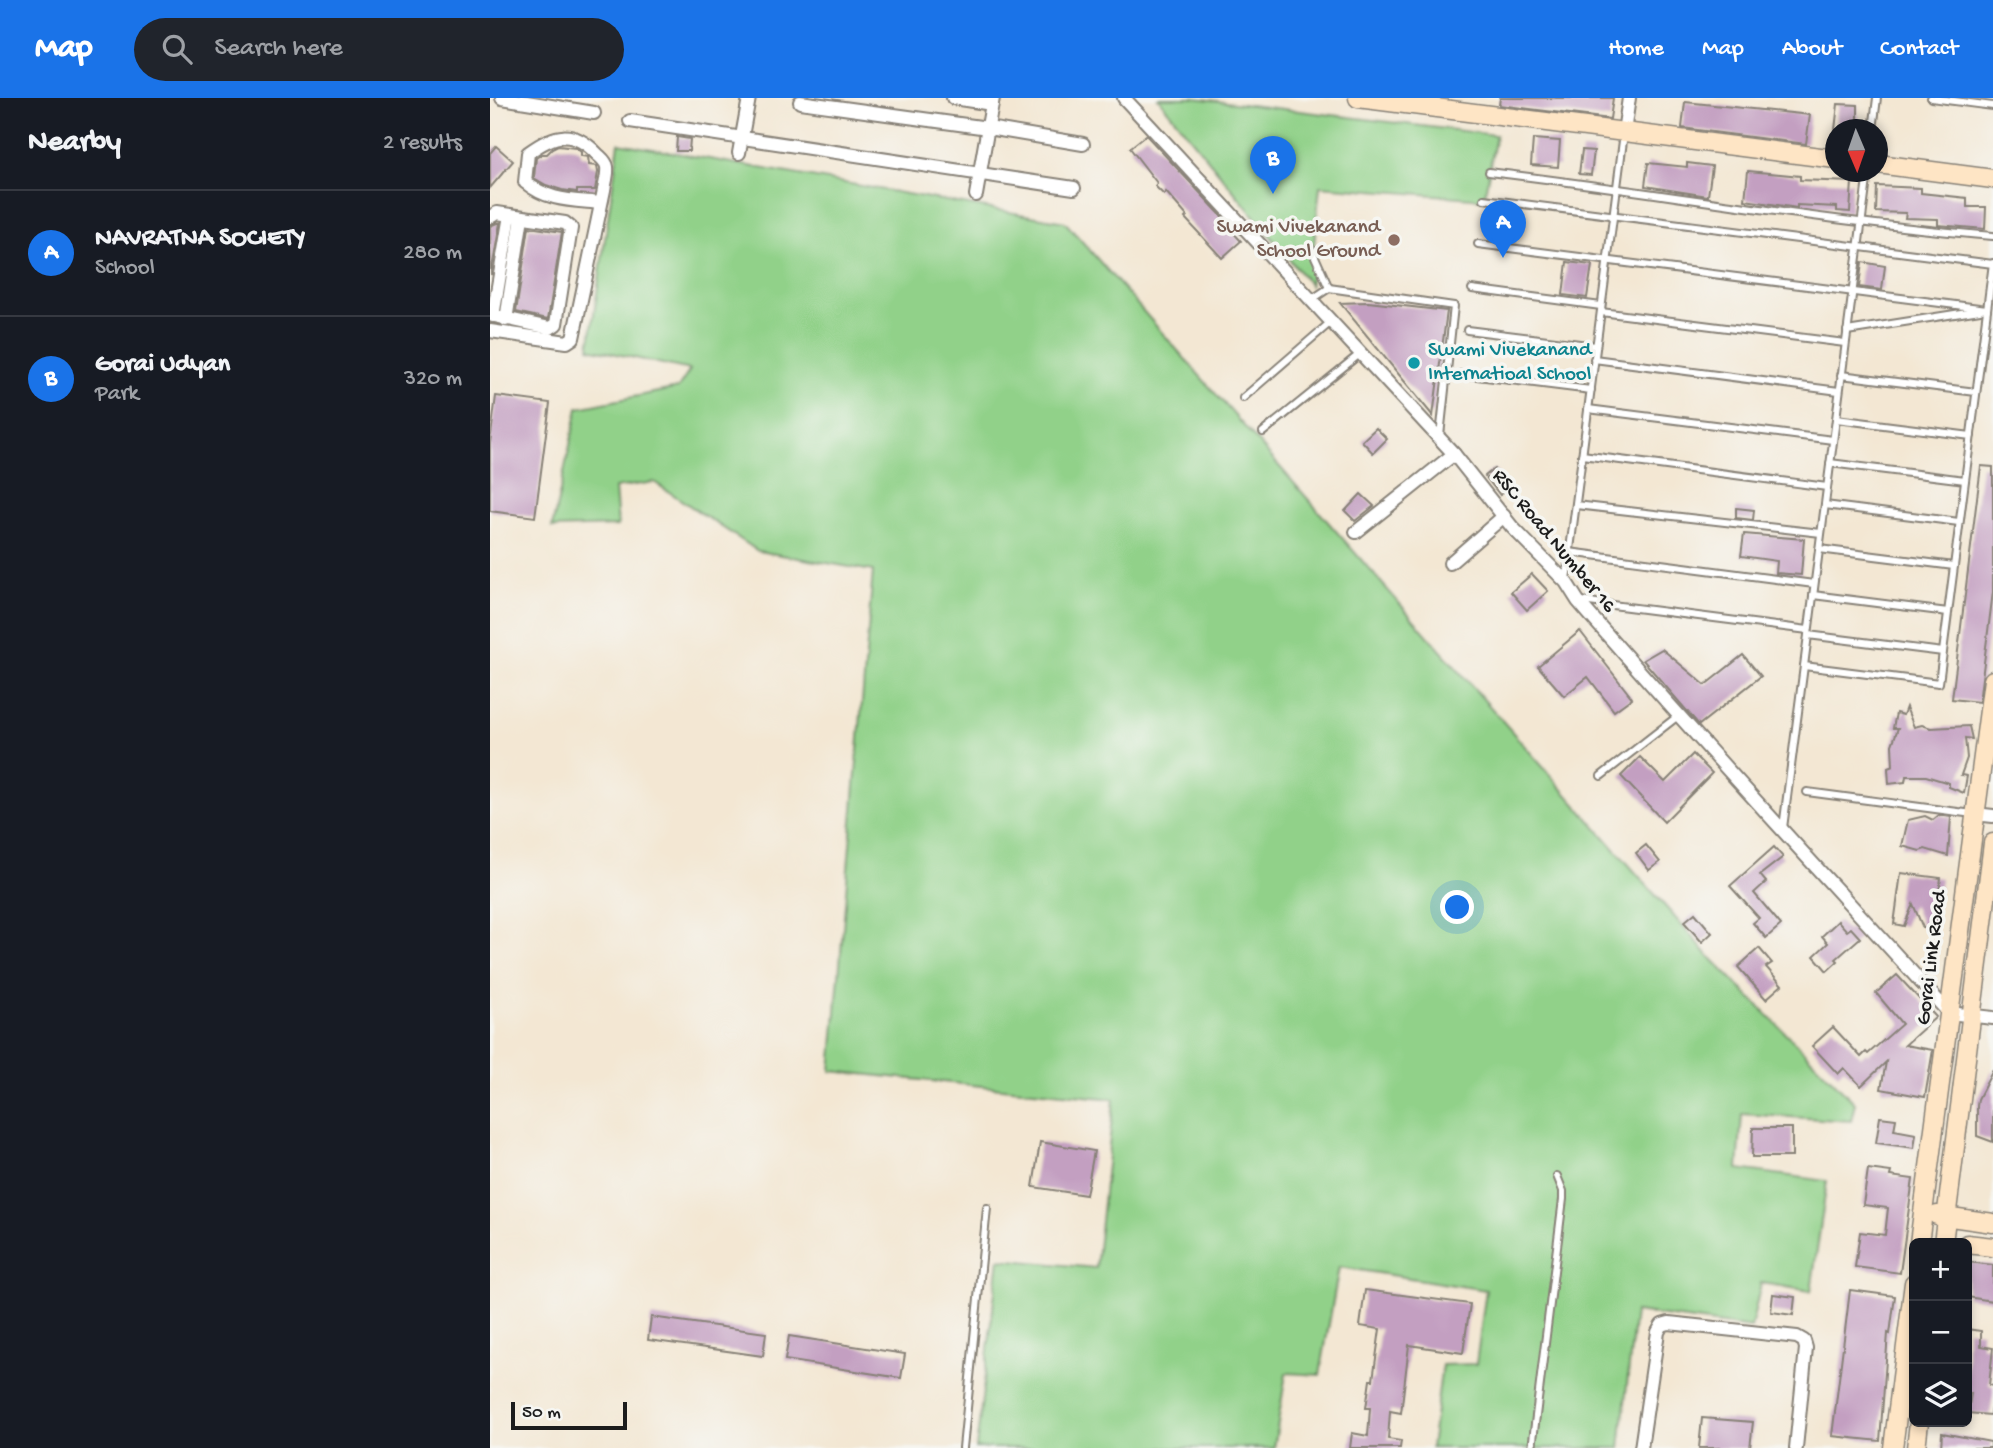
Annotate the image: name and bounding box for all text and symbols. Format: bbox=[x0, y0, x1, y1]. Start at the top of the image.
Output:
search box bbox=[134, 18, 624, 81]
text: Map bbox=[35, 30, 92, 68]
icon: search bbox=[158, 30, 196, 68]
text: Search here bbox=[214, 34, 343, 65]
text: Home bbox=[1608, 35, 1664, 64]
text: Map bbox=[1702, 35, 1744, 64]
text: About bbox=[1782, 35, 1842, 64]
text: Contact bbox=[1880, 35, 1958, 64]
north arrow bbox=[1825, 119, 1888, 182]
text: Nearby bbox=[28, 126, 121, 161]
text: 2 results bbox=[383, 130, 462, 157]
pin: B bbox=[1250, 136, 1296, 194]
pin: A bbox=[1480, 200, 1526, 258]
place label: Swami Vivekanand School Ground bbox=[1217, 216, 1382, 265]
text: NAVRATNA SOCIETY bbox=[95, 224, 306, 255]
marker: Swami Vivekanand School Ground bbox=[1386, 232, 1402, 248]
text: A bbox=[44, 240, 58, 267]
text: 280 m bbox=[403, 240, 462, 267]
text: School bbox=[95, 255, 155, 282]
place label: Swami Vivekanand Internatioal School bbox=[1428, 339, 1593, 388]
text: Gorai Udyan bbox=[95, 350, 230, 381]
marker: Swami Vivekanand Internatioal School bbox=[1406, 355, 1422, 371]
text: B bbox=[45, 366, 57, 393]
text: 320 m bbox=[404, 366, 462, 393]
text: Park bbox=[95, 381, 139, 408]
street label: RSC Road Number 16 bbox=[1486, 465, 1621, 619]
street label: Gorai Link Road bbox=[1912, 888, 1954, 1027]
your location bbox=[1440, 890, 1474, 924]
map controls bbox=[1909, 1238, 1972, 1427]
button: + bbox=[1909, 1238, 1972, 1301]
button: − bbox=[1909, 1301, 1972, 1364]
button: layers bbox=[1909, 1364, 1972, 1427]
scale bar bbox=[511, 1399, 626, 1431]
text: 50 m bbox=[522, 1402, 561, 1425]

